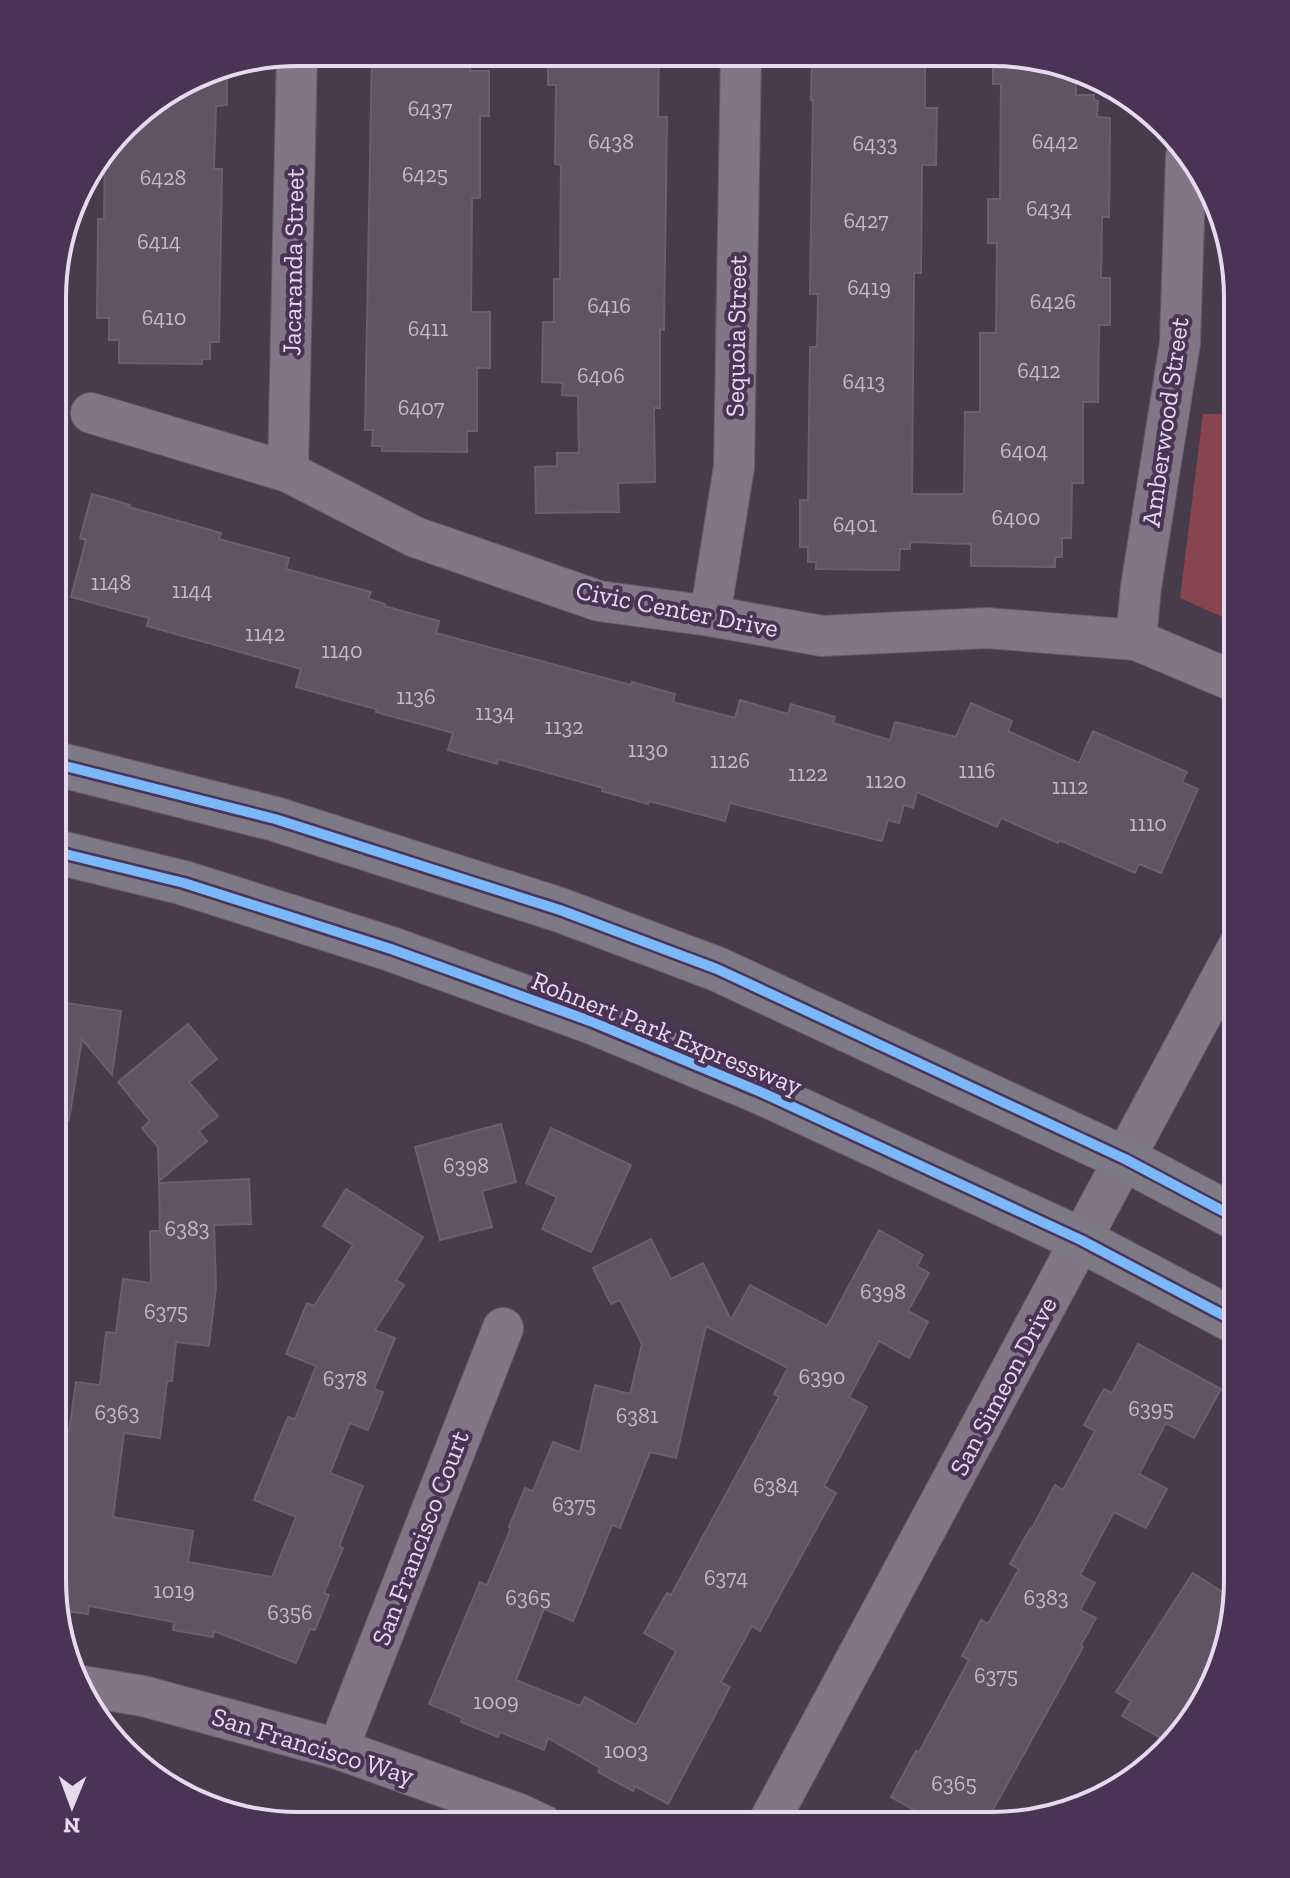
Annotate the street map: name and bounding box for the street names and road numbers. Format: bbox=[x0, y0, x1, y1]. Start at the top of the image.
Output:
street label: Jacaranda Street bbox=[275, 167, 311, 356]
street label: Sequoia Street bbox=[719, 254, 753, 417]
street label: Amberwood Street bbox=[1134, 315, 1196, 529]
street label: Civic Center Drive bbox=[573, 574, 781, 644]
street label: Rohnert Park Expressway bbox=[527, 964, 808, 1102]
street label: San Simeon Drive bbox=[942, 1291, 1064, 1481]
street label: San Francisco Court bbox=[364, 1426, 476, 1650]
street label: San Francisco Way bbox=[208, 1700, 419, 1792]

